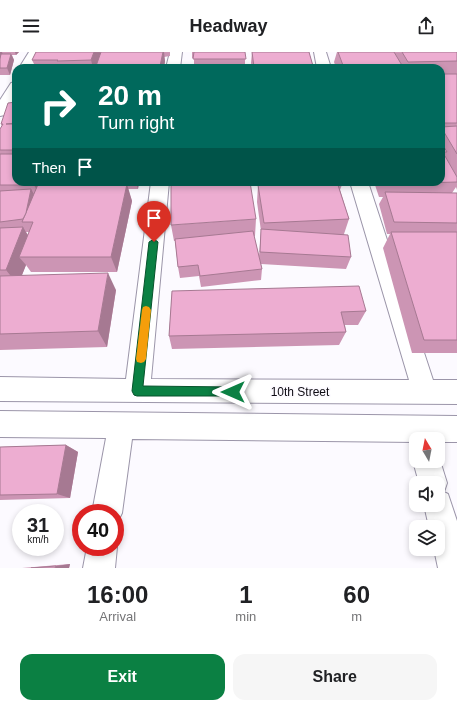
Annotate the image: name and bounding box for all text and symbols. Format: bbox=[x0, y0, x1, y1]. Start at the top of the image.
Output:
icon: menu bbox=[20, 15, 42, 37]
icon: share bbox=[415, 15, 437, 37]
text: Headway bbox=[189, 16, 268, 36]
icon: right bbox=[32, 80, 84, 132]
text: 20 m bbox=[98, 80, 162, 111]
text: Turn right bbox=[98, 113, 174, 133]
icon: arrive bbox=[74, 156, 96, 178]
text: Then bbox=[32, 159, 66, 176]
pin bbox=[137, 201, 171, 242]
icon: arrive bbox=[143, 207, 165, 229]
position arrow bbox=[212, 371, 254, 413]
street label: 10th Street bbox=[271, 385, 330, 399]
north arrow bbox=[409, 432, 445, 468]
map controls bbox=[409, 432, 445, 556]
button: sound bbox=[409, 476, 445, 512]
speed limit sign: 40 bbox=[72, 504, 124, 556]
text: 31 bbox=[27, 514, 49, 536]
button: layers bbox=[409, 520, 445, 556]
text: km/h bbox=[27, 534, 49, 545]
text: 16:00 bbox=[87, 581, 148, 608]
text: 1 bbox=[239, 581, 253, 608]
text: 60 bbox=[343, 581, 370, 608]
text: Arrival bbox=[99, 609, 136, 624]
text: min bbox=[235, 609, 256, 624]
text: m bbox=[351, 609, 362, 624]
button: Exit bbox=[20, 654, 225, 700]
button: Share bbox=[233, 654, 437, 700]

